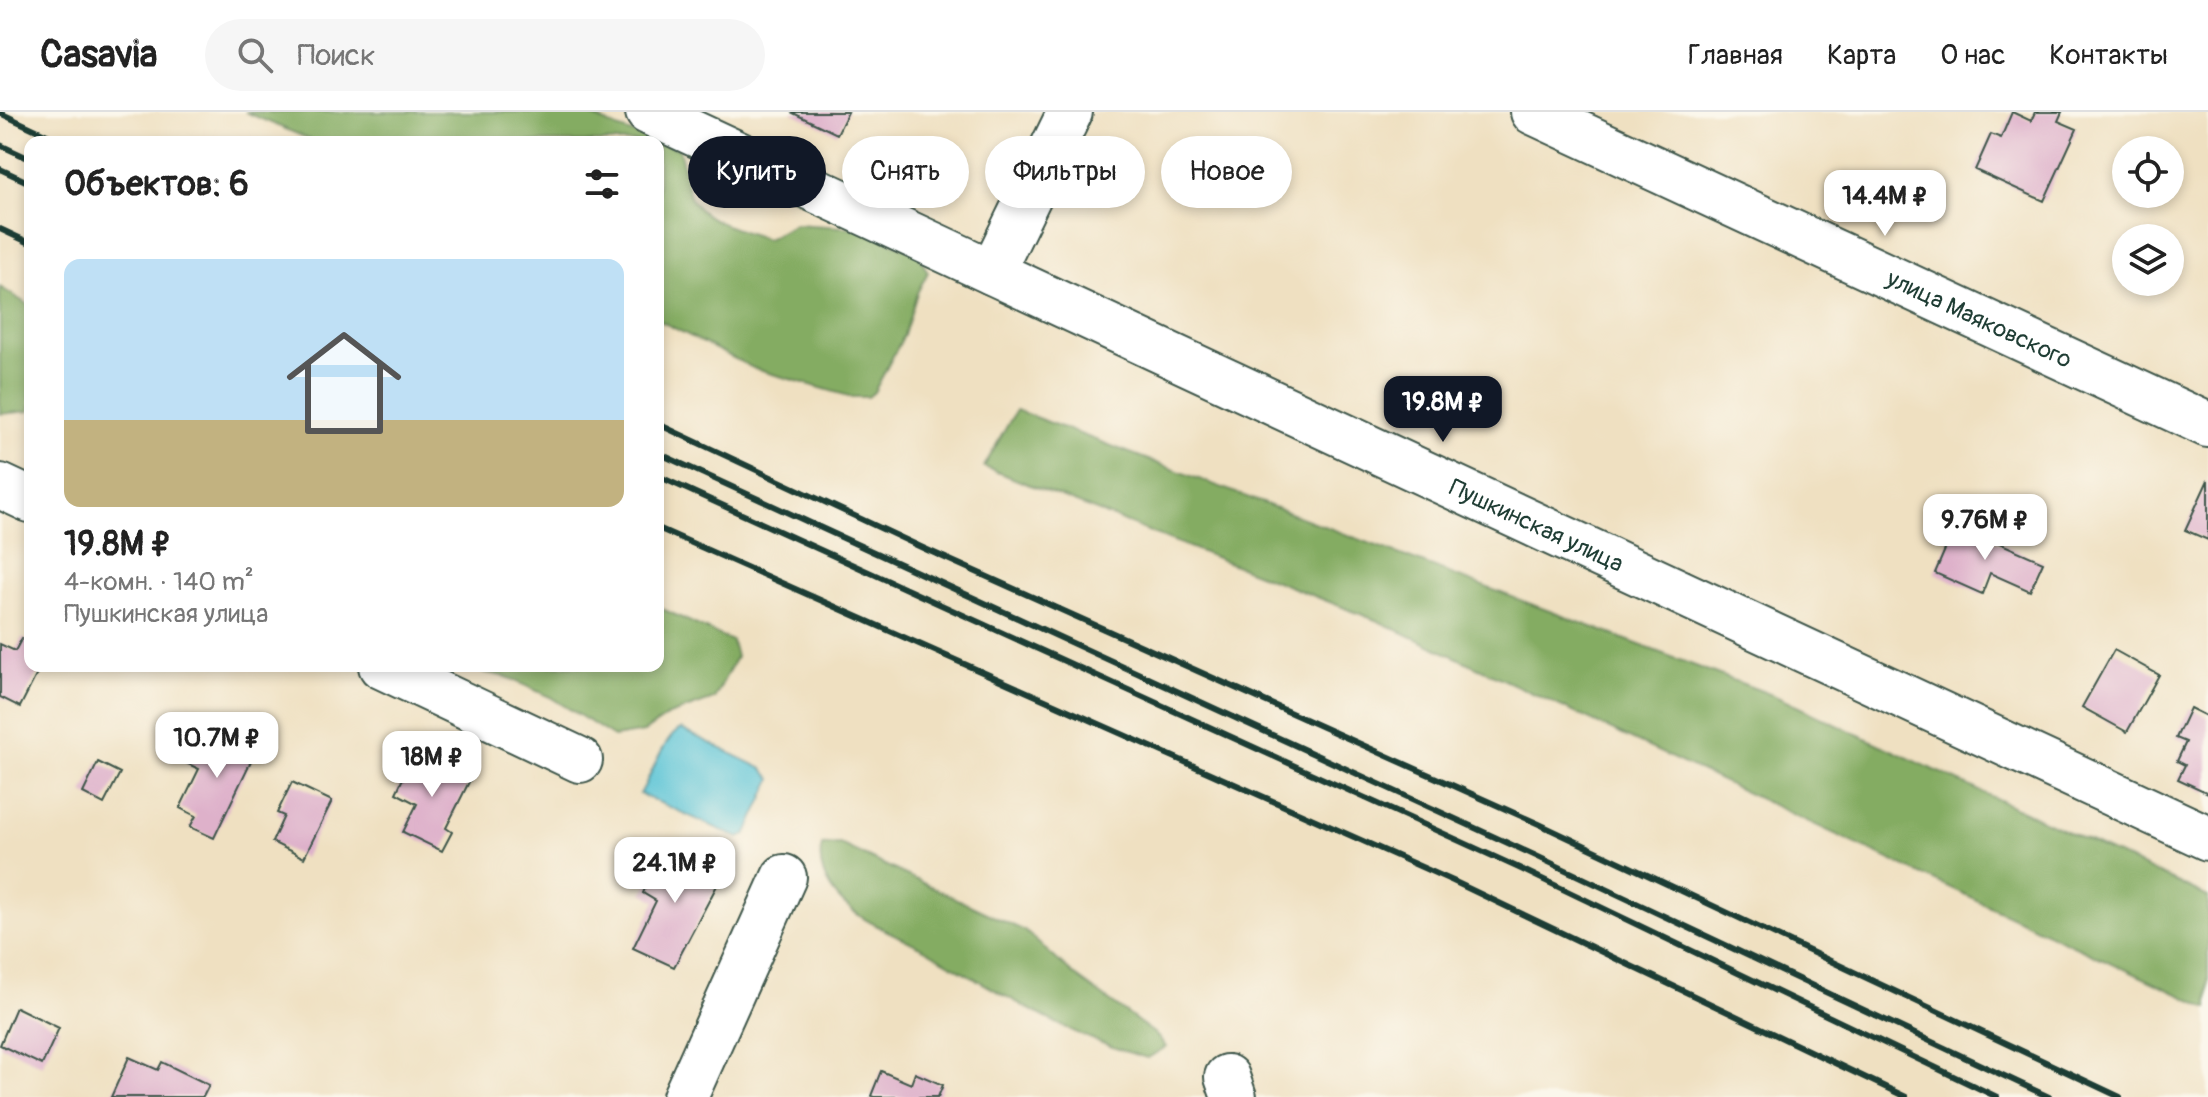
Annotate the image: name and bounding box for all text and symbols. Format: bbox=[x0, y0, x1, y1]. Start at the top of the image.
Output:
search box bbox=[205, 19, 765, 91]
text: Casavia bbox=[40, 31, 157, 79]
icon: search bbox=[233, 33, 277, 77]
text: Поиск bbox=[297, 37, 376, 74]
text: Главная bbox=[1688, 38, 1783, 73]
text: Карта bbox=[1827, 38, 1896, 73]
text: О нас bbox=[1940, 38, 2005, 73]
text: Контакты bbox=[2049, 38, 2168, 73]
chip: Купить bbox=[688, 136, 826, 208]
chip: Снять bbox=[842, 136, 969, 208]
chip: Фильтры bbox=[985, 136, 1145, 208]
chip: Новое bbox=[1161, 136, 1292, 208]
map controls bbox=[2112, 136, 2184, 296]
button: locate bbox=[2112, 136, 2184, 208]
icon: filters bbox=[580, 162, 624, 206]
text: Объектов: 6 bbox=[64, 163, 249, 206]
pin: 14.4M ₽ bbox=[1811, 170, 1959, 238]
text: 14.4M ₽ bbox=[1842, 180, 1928, 212]
button: layers bbox=[2112, 224, 2184, 296]
street label: улица Маяковского bbox=[1881, 263, 2076, 374]
icon: home bbox=[272, 311, 416, 455]
pin: 19.8M ₽ bbox=[1369, 376, 1517, 444]
text: 19.8M ₽ bbox=[1402, 386, 1484, 418]
street label: Пушкинская улица bbox=[1445, 473, 1628, 578]
pin: 9.76M ₽ bbox=[1911, 494, 2059, 562]
text: 9.76M ₽ bbox=[1941, 504, 2029, 536]
text: 19.8M ₽ bbox=[64, 523, 172, 566]
text: 4-комн. · 140 m² bbox=[64, 566, 254, 598]
text: Пушкинская улица bbox=[64, 598, 268, 630]
pin: 10.7M ₽ bbox=[143, 712, 291, 780]
text: 10.7M ₽ bbox=[173, 722, 261, 754]
pin: 18M ₽ bbox=[376, 731, 488, 799]
text: 18M ₽ bbox=[400, 741, 464, 773]
pin: 24.1M ₽ bbox=[601, 837, 749, 905]
text: 24.1M ₽ bbox=[632, 847, 718, 879]

